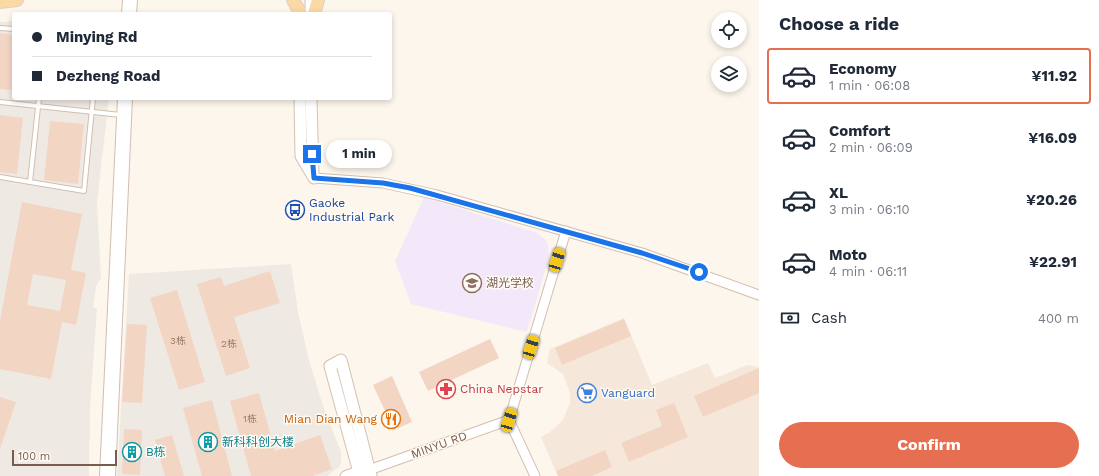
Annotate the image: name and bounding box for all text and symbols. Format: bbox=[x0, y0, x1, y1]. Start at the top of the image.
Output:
map controls bbox=[711, 12, 747, 92]
button: locate bbox=[711, 12, 747, 48]
text: Choose a ride bbox=[779, 13, 899, 34]
text: Minying Rd bbox=[56, 28, 137, 46]
button: layers bbox=[711, 56, 747, 92]
icon: car bbox=[781, 58, 817, 94]
text: Economy bbox=[829, 60, 896, 78]
text: Dezheng Road bbox=[56, 67, 160, 85]
text: ¥11.92 bbox=[1032, 67, 1077, 85]
text: 1 min · 06:08 bbox=[829, 78, 910, 93]
icon: car bbox=[781, 120, 817, 156]
text: Comfort bbox=[829, 122, 890, 140]
text: ¥16.09 bbox=[1028, 129, 1077, 147]
callout: 1 min bbox=[326, 140, 392, 168]
text: 2 min · 06:09 bbox=[829, 140, 913, 155]
route end bbox=[303, 145, 321, 163]
text: 1 min bbox=[342, 146, 376, 161]
icon: car bbox=[781, 182, 817, 218]
text: XL bbox=[829, 184, 848, 202]
text: ¥20.26 bbox=[1026, 191, 1077, 209]
place label: Gaoke Industrial Park bbox=[309, 196, 394, 224]
bus stop icon: Gaoke Industrial Park bbox=[284, 199, 306, 221]
text: 3 min · 06:10 bbox=[829, 202, 910, 217]
icon: car bbox=[781, 244, 817, 280]
text: Moto bbox=[829, 246, 867, 264]
car bbox=[548, 247, 566, 273]
text: ¥22.91 bbox=[1029, 253, 1077, 271]
route start bbox=[690, 263, 708, 281]
text: 4 min · 06:11 bbox=[829, 264, 907, 279]
school or university icon: 湖光学校 bbox=[461, 272, 483, 294]
place label: 湖光学校 bbox=[486, 276, 534, 290]
icon: cash bbox=[779, 307, 801, 329]
text: Cash bbox=[811, 309, 847, 327]
text: 400 m bbox=[1038, 311, 1079, 326]
car bbox=[522, 334, 540, 360]
house number: 3栋 bbox=[170, 335, 186, 346]
house number: 2栋 bbox=[221, 338, 237, 349]
pharmacy icon: China Nepstar bbox=[435, 378, 457, 400]
place label: China Nepstar bbox=[460, 382, 543, 396]
supermarket icon: Vanguard bbox=[576, 382, 598, 404]
place label: Vanguard bbox=[601, 386, 655, 400]
car bbox=[500, 407, 518, 433]
restaurant icon: Mian Dian Wang bbox=[380, 408, 402, 430]
place label: Mian Dian Wang bbox=[284, 412, 378, 426]
house number: 1栋 bbox=[243, 413, 257, 424]
button: Confirm bbox=[779, 422, 1079, 468]
street label: MINYU RD bbox=[409, 428, 469, 462]
building icon: 新科科创大楼 bbox=[197, 431, 219, 453]
place label: 新科科创大楼 bbox=[222, 435, 294, 449]
building icon: B栋 bbox=[121, 441, 143, 463]
place label: B栋 bbox=[146, 445, 166, 459]
scale bar bbox=[12, 448, 117, 467]
text: 100 m bbox=[18, 450, 50, 463]

